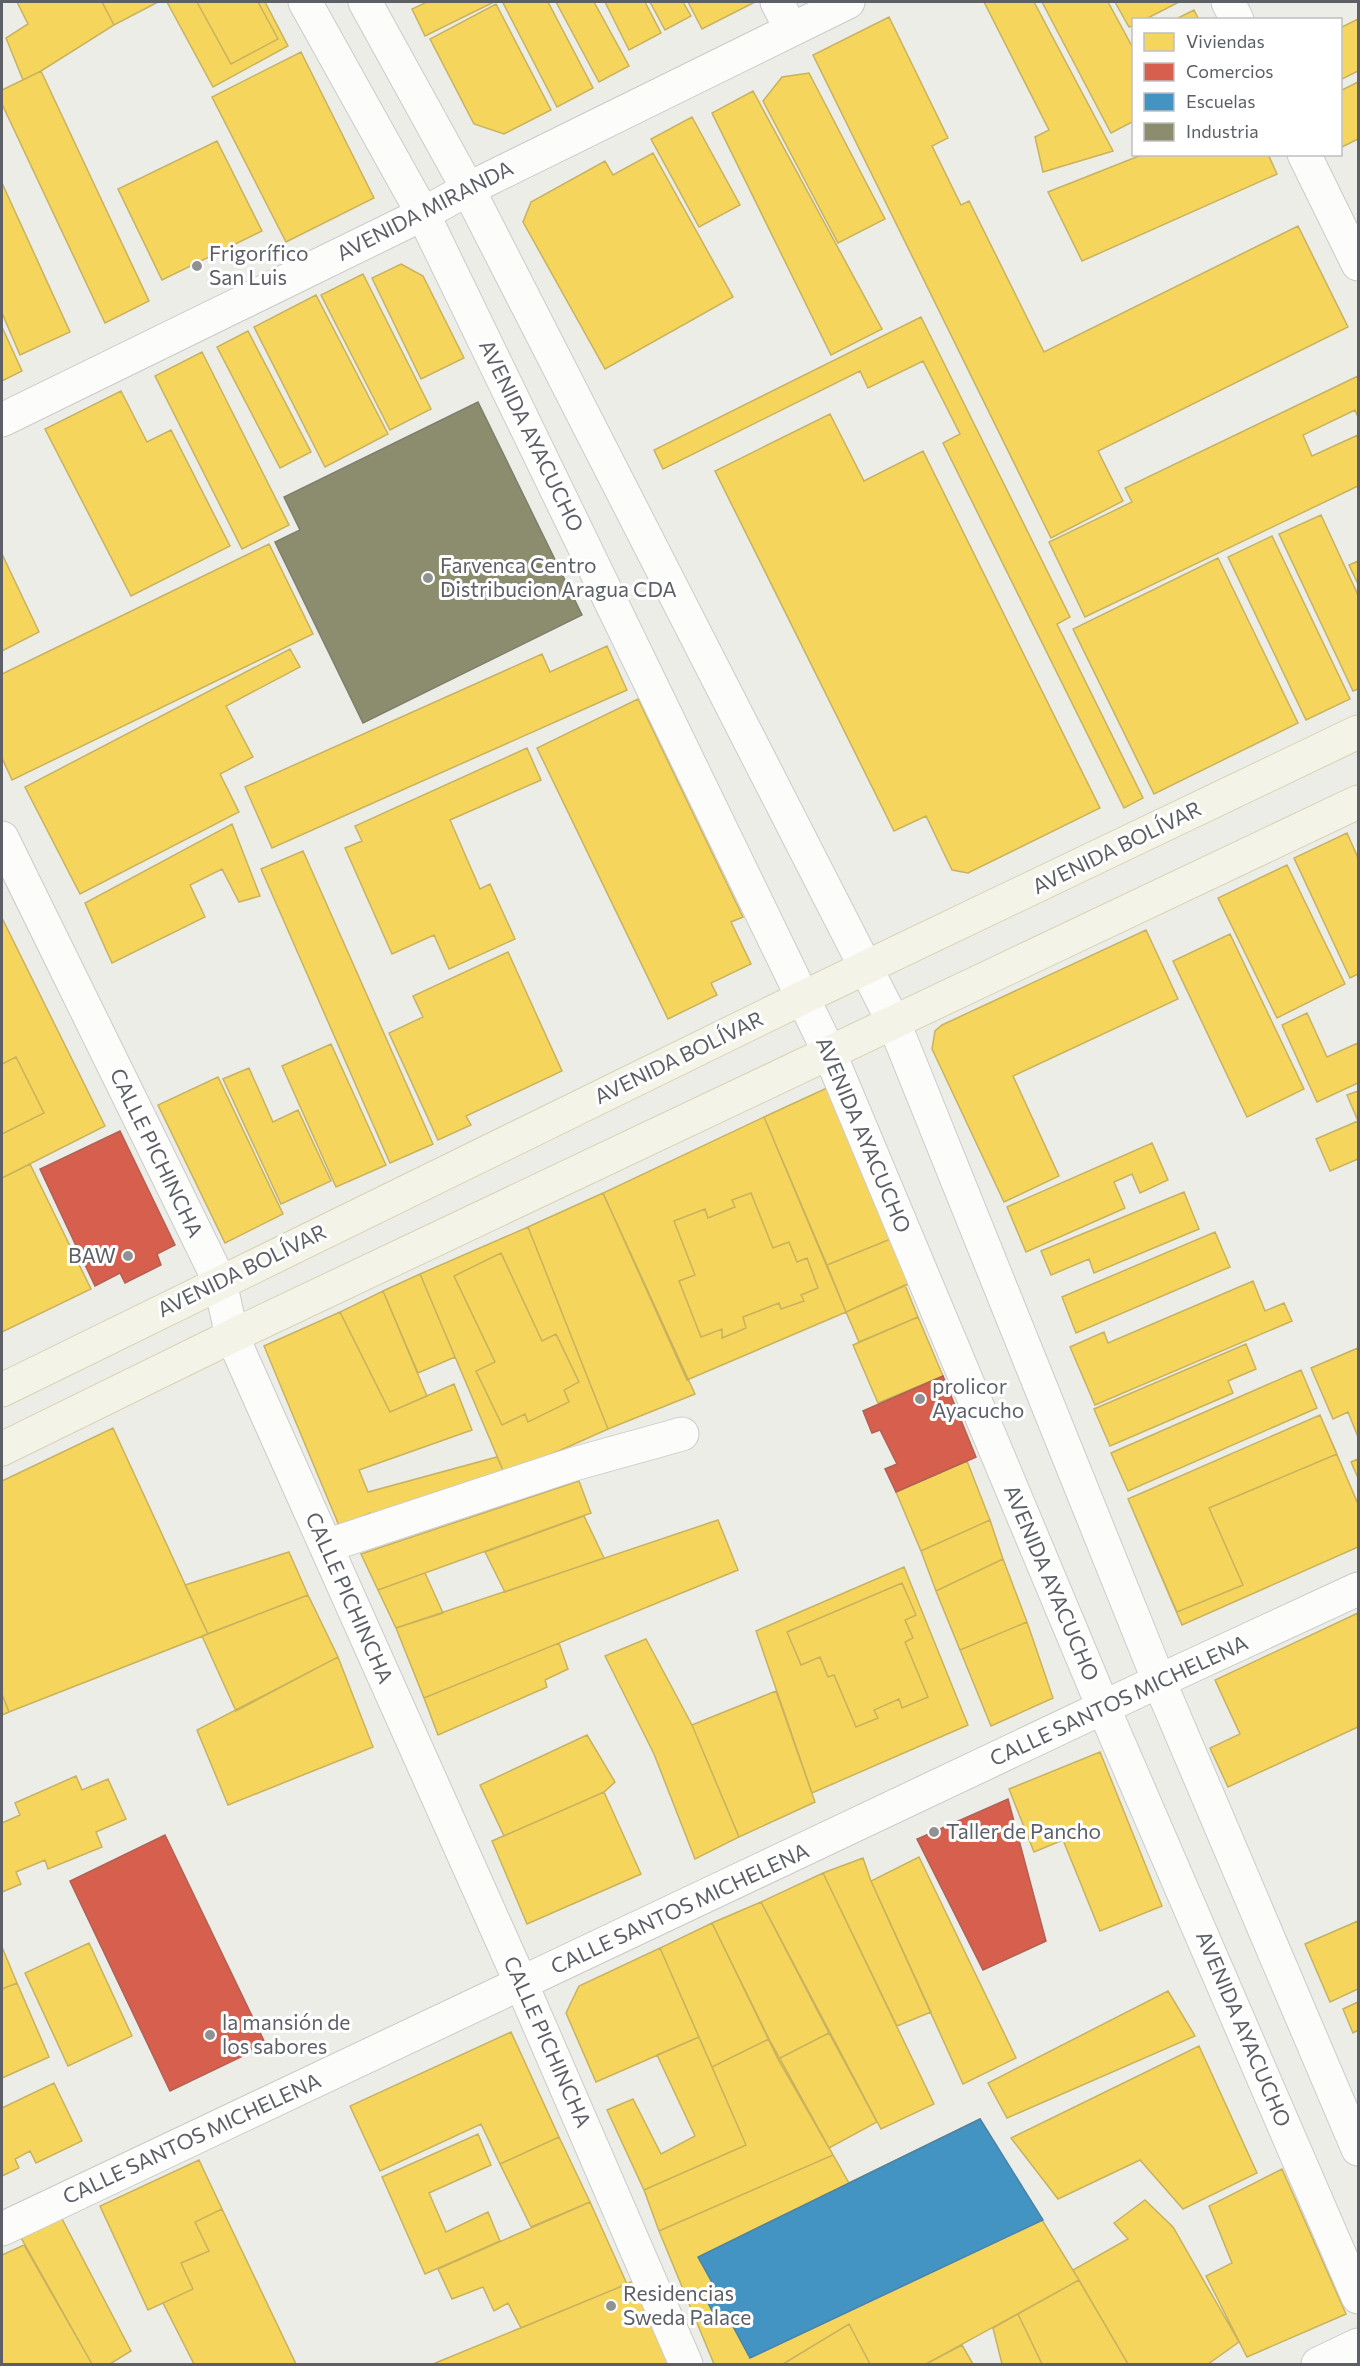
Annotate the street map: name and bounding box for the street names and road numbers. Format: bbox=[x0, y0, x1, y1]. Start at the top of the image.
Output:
street label: AVENIDA MIRANDA bbox=[332, 154, 517, 265]
street label: AVENIDA AYACUCHO bbox=[475, 335, 590, 535]
street label: AVENIDA BOLÍVAR bbox=[1028, 795, 1205, 898]
street label: AVENIDA BOLÍVAR bbox=[590, 1005, 767, 1108]
street label: AVENIDA AYACUCHO bbox=[812, 1033, 917, 1236]
street label: CALLE PICHINCHA bbox=[106, 1064, 209, 1241]
street label: AVENIDA BOLÍVAR bbox=[153, 1218, 330, 1321]
street label: AVENIDA AYACUCHO bbox=[1000, 1481, 1105, 1684]
street label: CALLE PICHINCHA bbox=[301, 1508, 399, 1687]
street label: CALLE SANTOS MICHELENA bbox=[985, 1629, 1251, 1770]
street label: CALLE SANTOS MICHELENA bbox=[546, 1837, 812, 1978]
street label: AVENIDA AYACUCHO bbox=[1192, 1927, 1297, 2130]
street label: CALLE PICHINCHA bbox=[499, 1952, 597, 2131]
street label: CALLE SANTOS MICHELENA bbox=[58, 2067, 324, 2208]

